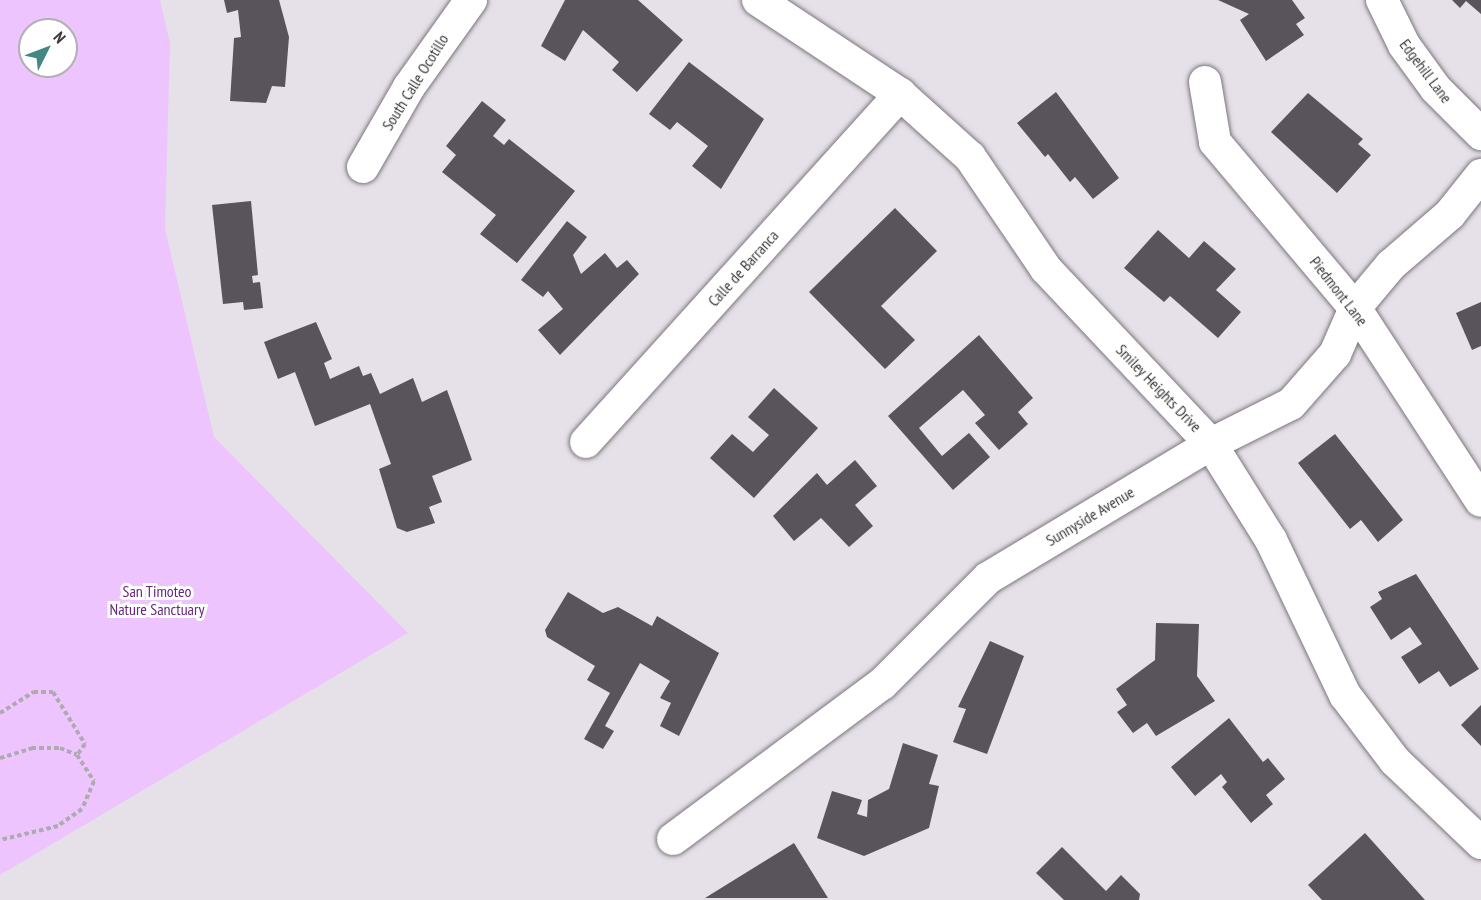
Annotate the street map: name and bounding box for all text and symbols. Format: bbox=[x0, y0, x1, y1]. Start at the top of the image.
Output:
north arrow bbox=[18, 18, 78, 78]
text: N bbox=[50, 27, 70, 47]
street label: South Calle Ocotillo bbox=[378, 30, 452, 134]
street label: Edgehill Lane bbox=[1396, 35, 1456, 107]
street label: Calle de Barranca bbox=[704, 226, 782, 310]
street label: Piedmont Lane bbox=[1306, 252, 1372, 330]
street label: Smiley Heights Drive bbox=[1112, 340, 1206, 436]
street label: Sunnyside Avenue bbox=[1042, 482, 1138, 550]
park label: San Timoteo Nature Sanctuary bbox=[110, 581, 204, 619]

